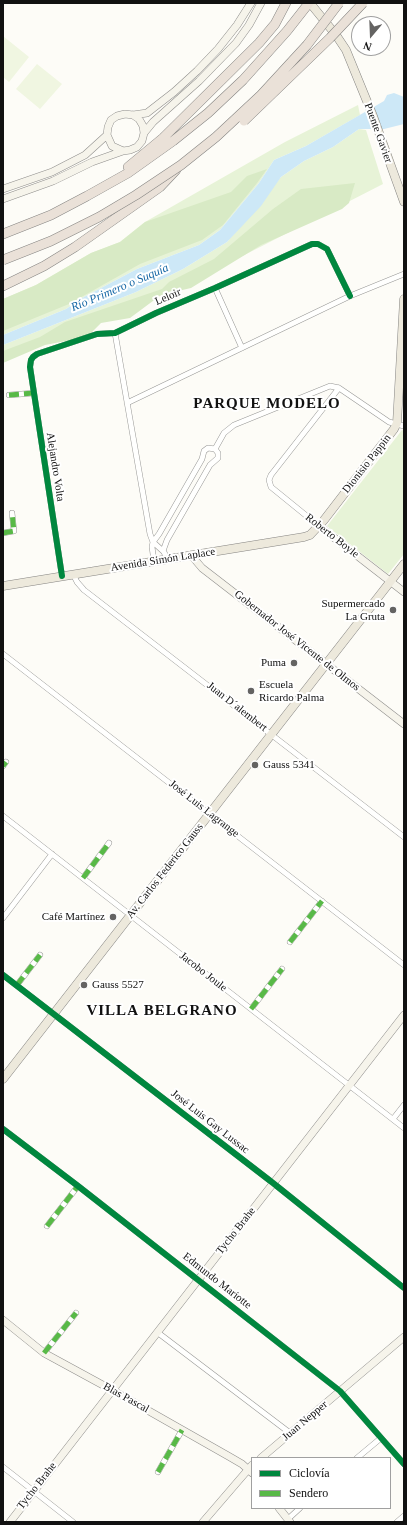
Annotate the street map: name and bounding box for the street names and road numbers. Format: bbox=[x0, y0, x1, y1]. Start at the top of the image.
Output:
street label: Puente Gavier bbox=[361, 101, 395, 165]
street label: Leloir bbox=[153, 286, 183, 308]
street label: Alejandro Volta bbox=[43, 432, 67, 502]
street label: Dionisio Pappin bbox=[340, 432, 394, 496]
street label: Roberto Boyle bbox=[303, 511, 361, 561]
street label: Avenida Simón Laplace bbox=[110, 545, 216, 575]
street label: Gobernador José Vicente de Olmos bbox=[232, 588, 362, 694]
street label: Juan D´alembert bbox=[204, 679, 270, 735]
street label: José Luis Lagrange bbox=[166, 777, 242, 841]
street label: Av. Carlos Federico Gauss bbox=[124, 821, 206, 921]
street label: Jacobo Joule bbox=[177, 949, 229, 995]
street label: José Luis Gay Lussac bbox=[168, 1087, 252, 1157]
street label: Tycho Brahe bbox=[213, 1205, 259, 1257]
street label: Edmundo Mariotte bbox=[180, 1250, 254, 1312]
street label: Blas Pascal bbox=[101, 1380, 151, 1416]
street label: Juan Nepper bbox=[280, 1398, 330, 1444]
street label: Tycho Brahe bbox=[14, 1460, 60, 1512]

